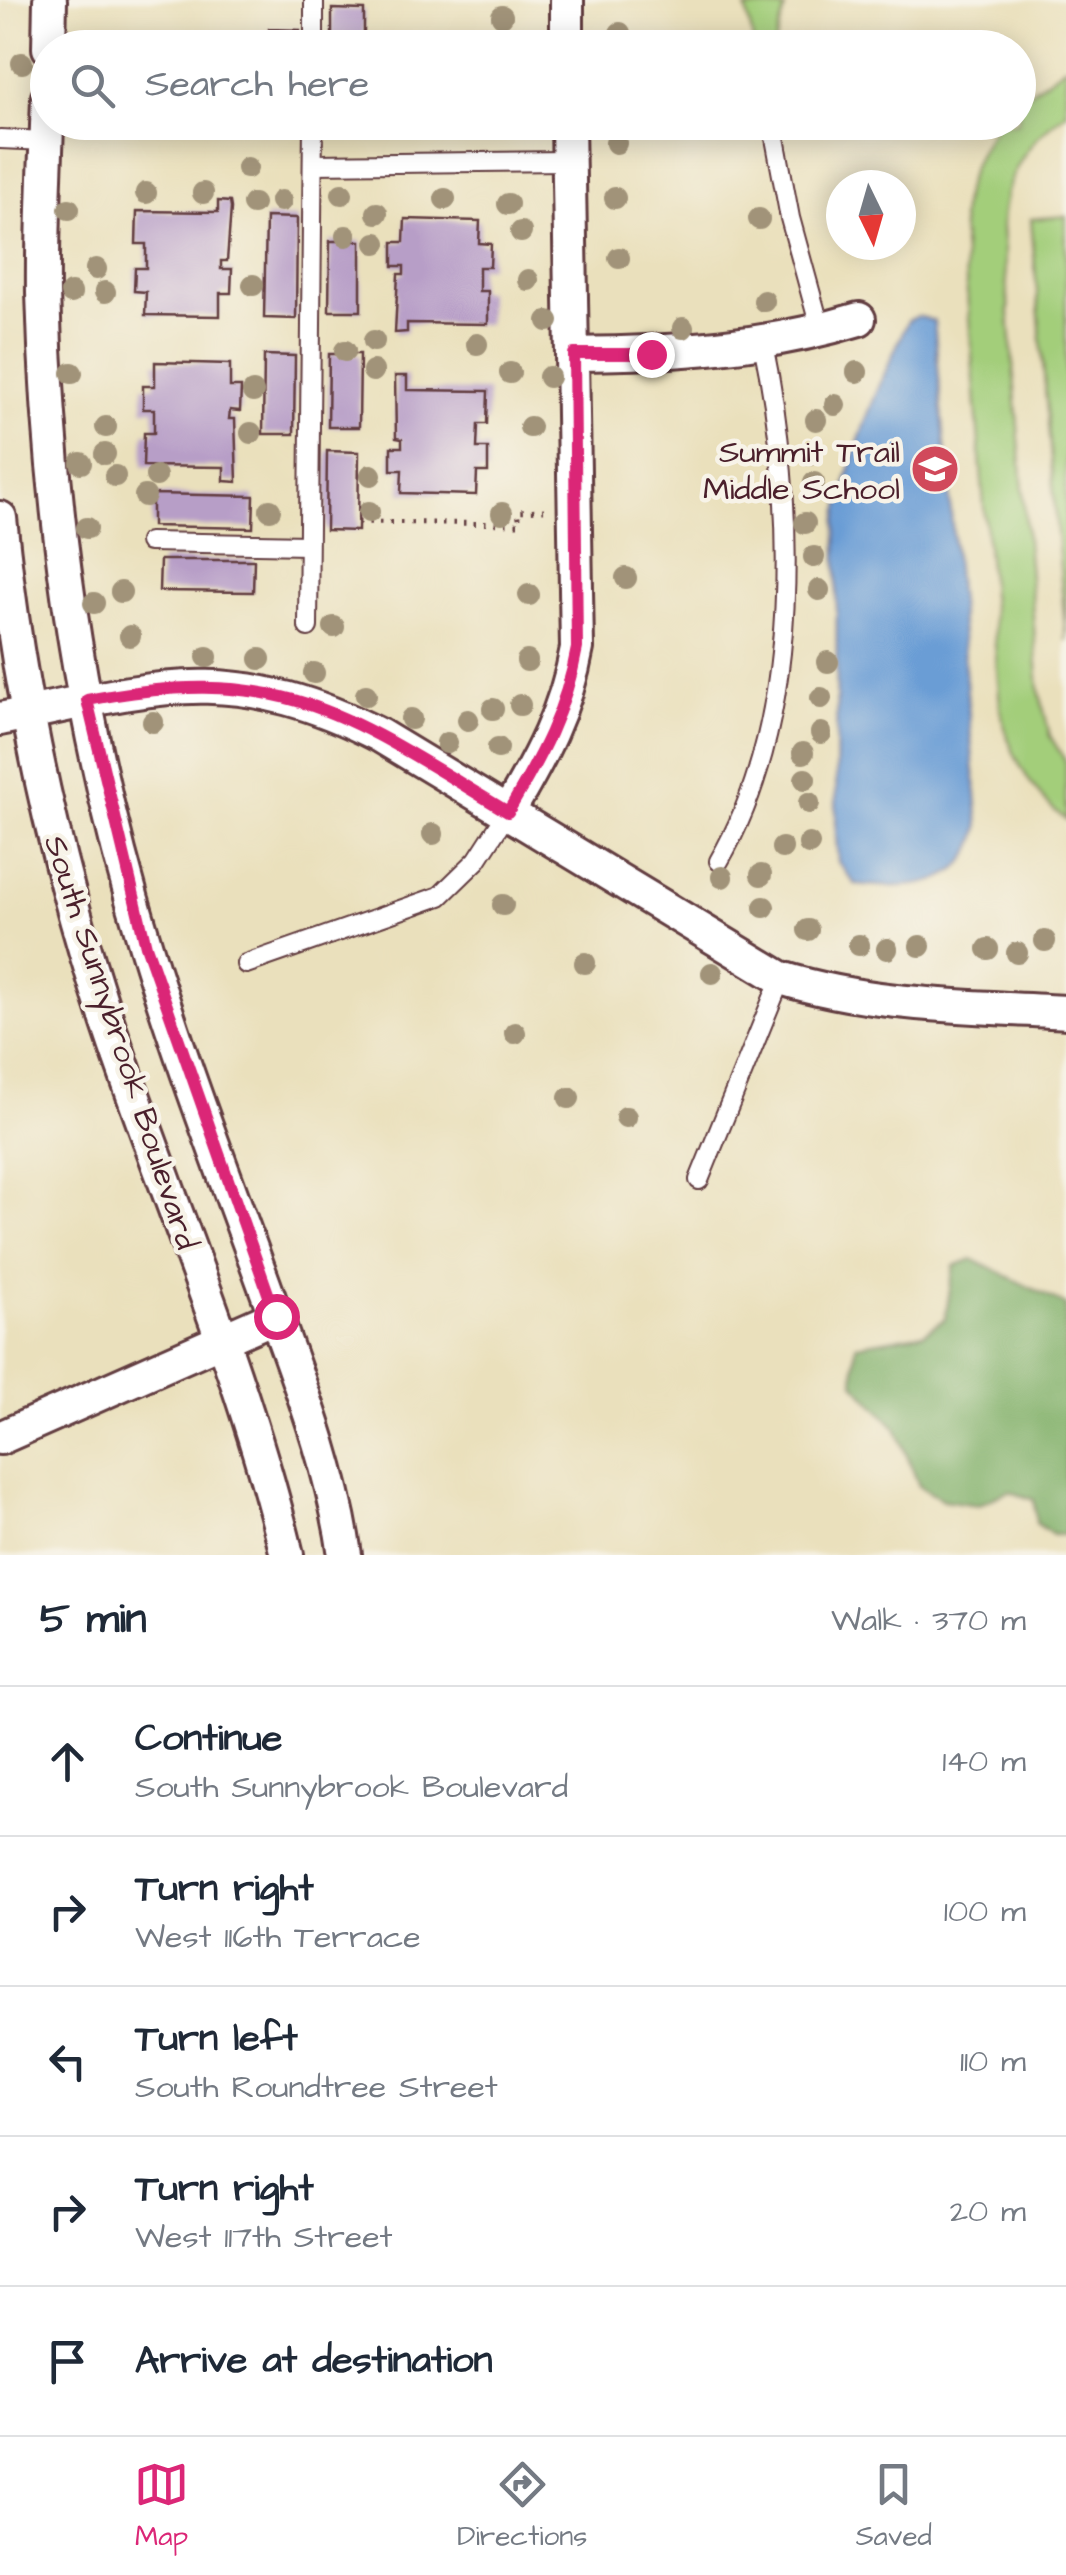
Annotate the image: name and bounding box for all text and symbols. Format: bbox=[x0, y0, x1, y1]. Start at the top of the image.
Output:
search box bbox=[30, 30, 1036, 140]
icon: search bbox=[65, 58, 120, 113]
text: Search here bbox=[145, 59, 369, 111]
north arrow bbox=[826, 170, 916, 260]
route end bbox=[629, 332, 675, 378]
place label: Summit Trail Middle School bbox=[703, 430, 900, 512]
school or university icon: Summit Trail Middle School bbox=[909, 443, 961, 495]
street label: South Sunnybrook Boulevard bbox=[32, 830, 209, 1255]
route start bbox=[254, 1294, 300, 1340]
text: 5 min bbox=[40, 1591, 147, 1649]
text: Walk · 370 m bbox=[831, 1598, 1026, 1643]
text: Continue bbox=[135, 1713, 282, 1765]
icon: ahead bbox=[40, 1734, 95, 1789]
text: 140 m bbox=[942, 1739, 1026, 1784]
text: South Sunnybrook Boulevard bbox=[135, 1765, 568, 1810]
text: Turn right bbox=[135, 1863, 314, 1915]
icon: right bbox=[40, 1884, 95, 1939]
text: 100 m bbox=[944, 1889, 1026, 1934]
text: West 116th Terrace bbox=[135, 1915, 420, 1960]
text: Turn left bbox=[135, 2013, 298, 2065]
icon: left bbox=[40, 2034, 95, 2089]
text: 110 m bbox=[960, 2039, 1026, 2084]
text: South Roundtree Street bbox=[135, 2065, 498, 2110]
text: Turn right bbox=[135, 2163, 314, 2215]
icon: right bbox=[40, 2184, 95, 2239]
text: 20 m bbox=[950, 2189, 1026, 2234]
text: West 117th Street bbox=[135, 2215, 392, 2260]
icon: arrive bbox=[40, 2334, 95, 2389]
text: Arrive at destination bbox=[135, 2335, 492, 2387]
tab: Map bbox=[134, 2457, 189, 2556]
tab: Directions bbox=[457, 2457, 587, 2556]
tab: Saved bbox=[856, 2457, 932, 2556]

